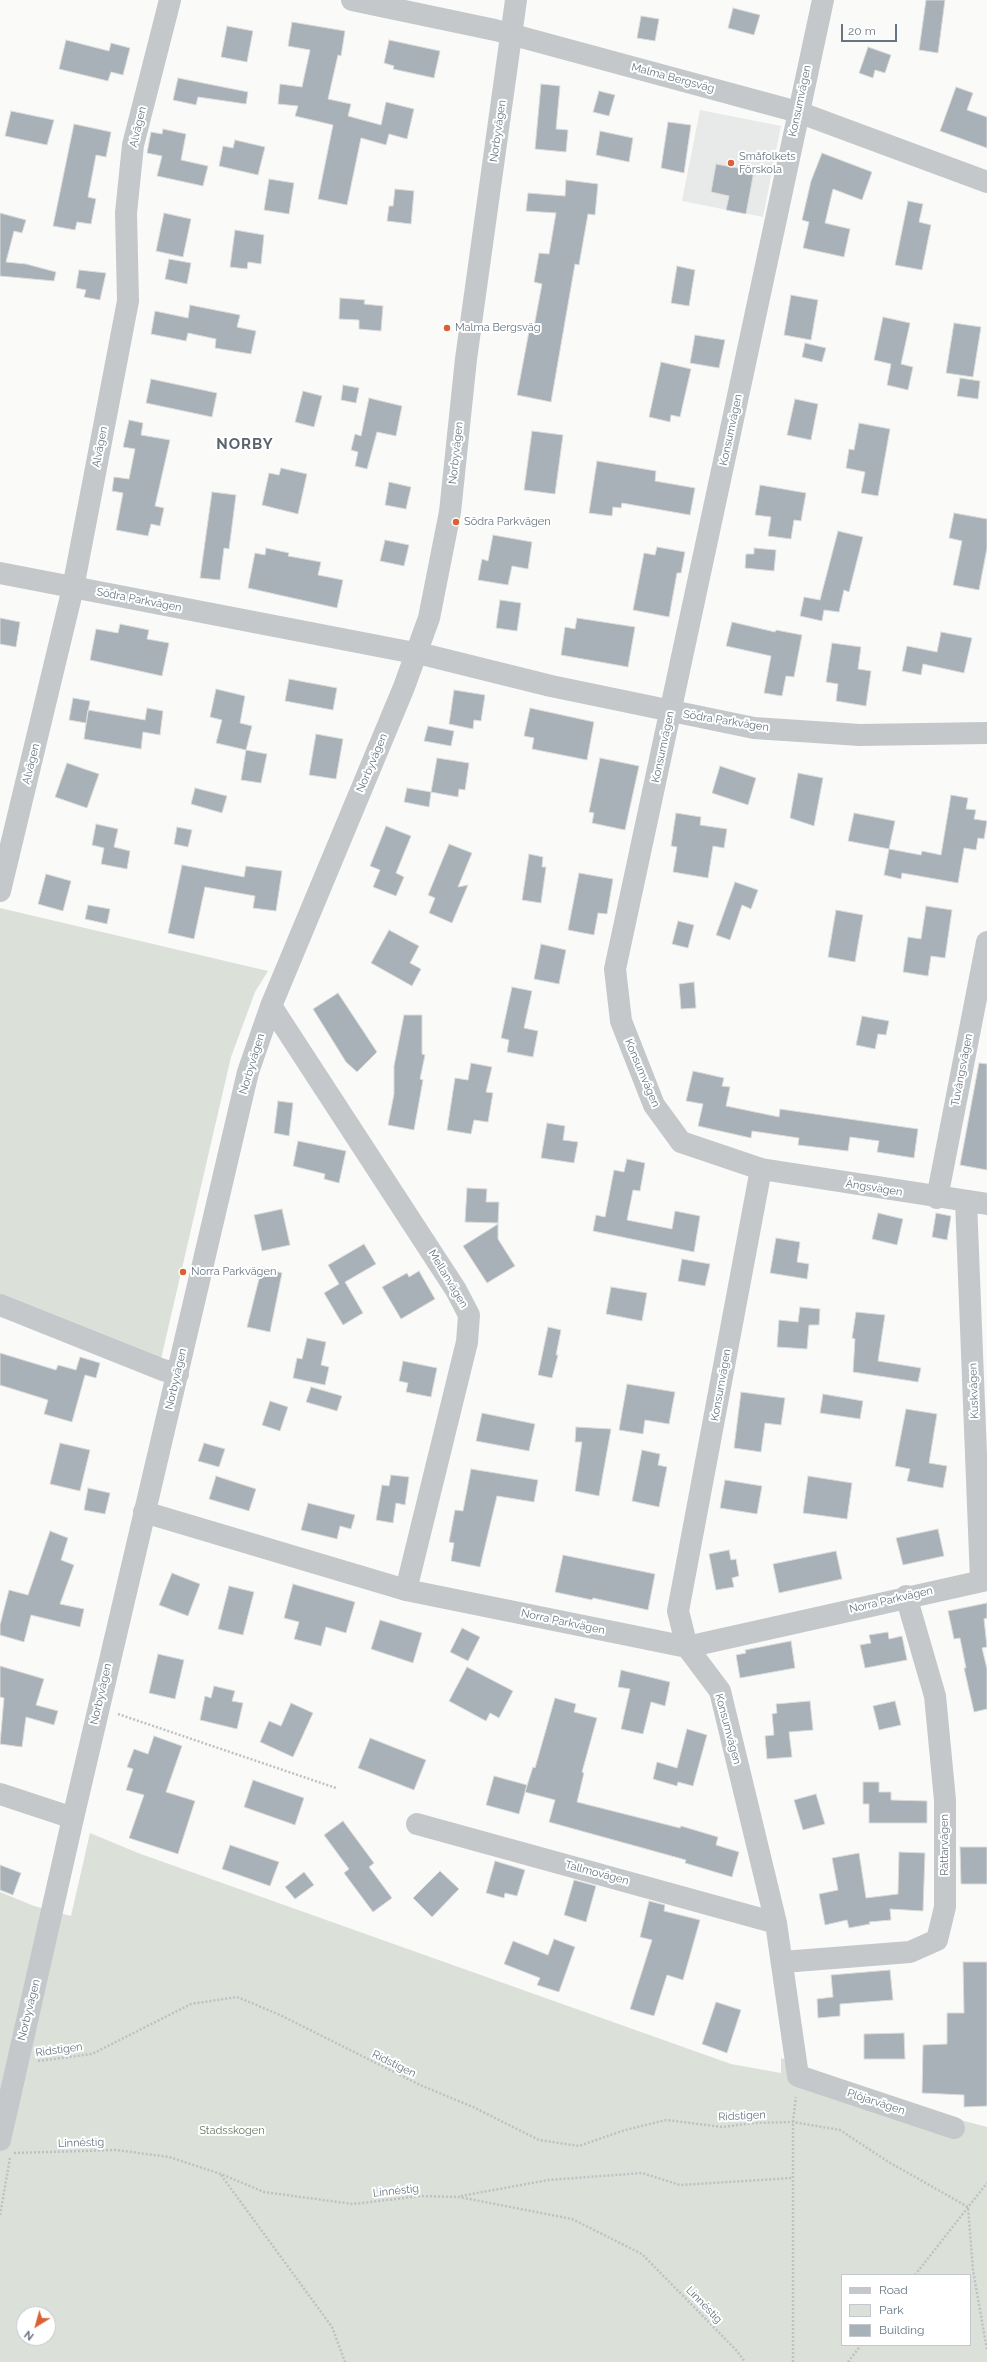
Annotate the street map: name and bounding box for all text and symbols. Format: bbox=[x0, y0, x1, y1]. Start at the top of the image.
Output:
scale bar bbox=[843, 16, 899, 42]
text: 20 m bbox=[848, 24, 876, 38]
street label: Malma Bergsväg bbox=[630, 61, 716, 95]
street label: Konsumvägen bbox=[786, 64, 814, 138]
street label: Norbyvägen bbox=[487, 99, 509, 163]
street label: Alvägen bbox=[127, 105, 149, 149]
place label: Småfolkets Förskola bbox=[739, 150, 796, 176]
marker: Småfolkets Förskola bbox=[726, 158, 736, 168]
place label: Malma Bergsväg bbox=[455, 321, 540, 335]
marker: Malma Bergsväg bbox=[442, 323, 452, 333]
street label: Konsumvägen bbox=[717, 393, 745, 467]
street label: Norbyvägen bbox=[446, 421, 466, 485]
street label: Alvägen bbox=[90, 425, 110, 469]
district label: NORBY bbox=[216, 435, 274, 453]
place label: Södra Parkvägen bbox=[464, 515, 551, 529]
marker: Södra Parkvägen bbox=[451, 517, 461, 527]
street label: Södra Parkvägen bbox=[95, 585, 183, 615]
street label: Södra Parkvägen bbox=[682, 708, 770, 734]
street label: Konsumvägen bbox=[649, 710, 677, 784]
street label: Norbyvägen bbox=[354, 732, 390, 794]
street label: Alvägen bbox=[20, 742, 42, 786]
street label: Norbyvägen bbox=[237, 1032, 267, 1096]
street label: Tuvängsvägen bbox=[948, 1033, 976, 1107]
street label: Konsumvägen bbox=[622, 1037, 662, 1109]
street label: Ängsvägen bbox=[845, 1177, 903, 1199]
street label: Mellanvägen bbox=[425, 1247, 471, 1311]
place label: Norra Parkvägen bbox=[191, 1265, 276, 1279]
marker: Norra Parkvägen bbox=[178, 1267, 188, 1277]
street label: Norbyvägen bbox=[163, 1347, 189, 1411]
street label: Konsumvägen bbox=[708, 1348, 734, 1422]
street label: Kuskvägen bbox=[966, 1363, 982, 1419]
street label: Norra Parkvägen bbox=[848, 1584, 934, 1616]
street label: Norra Parkvägen bbox=[520, 1607, 606, 1637]
street label: Norbyvägen bbox=[88, 1662, 114, 1726]
street label: Konsumvägen bbox=[712, 1692, 744, 1766]
street label: Rättarvägen bbox=[938, 1814, 952, 1876]
street label: Tallmovägen bbox=[564, 1858, 630, 1888]
street label: Norbyvägen bbox=[15, 1978, 43, 2042]
street label: Ridstigen bbox=[35, 2040, 83, 2060]
street label: Ridstigen bbox=[370, 2048, 418, 2080]
street label: Plöjarvägen bbox=[845, 2086, 907, 2118]
street label: Ridstigen bbox=[718, 2108, 766, 2124]
park label: Stadsskogen bbox=[199, 2124, 265, 2138]
street label: Linnéstig bbox=[58, 2136, 104, 2150]
street label: Linnéstig bbox=[372, 2182, 420, 2200]
legend bbox=[841, 2274, 971, 2346]
text: Road bbox=[879, 2283, 908, 2297]
street label: Linnéstig bbox=[683, 2284, 725, 2326]
text: Park bbox=[879, 2303, 904, 2317]
north arrow bbox=[16, 2306, 56, 2346]
text: Building bbox=[879, 2323, 925, 2337]
text: N bbox=[22, 2327, 36, 2343]

